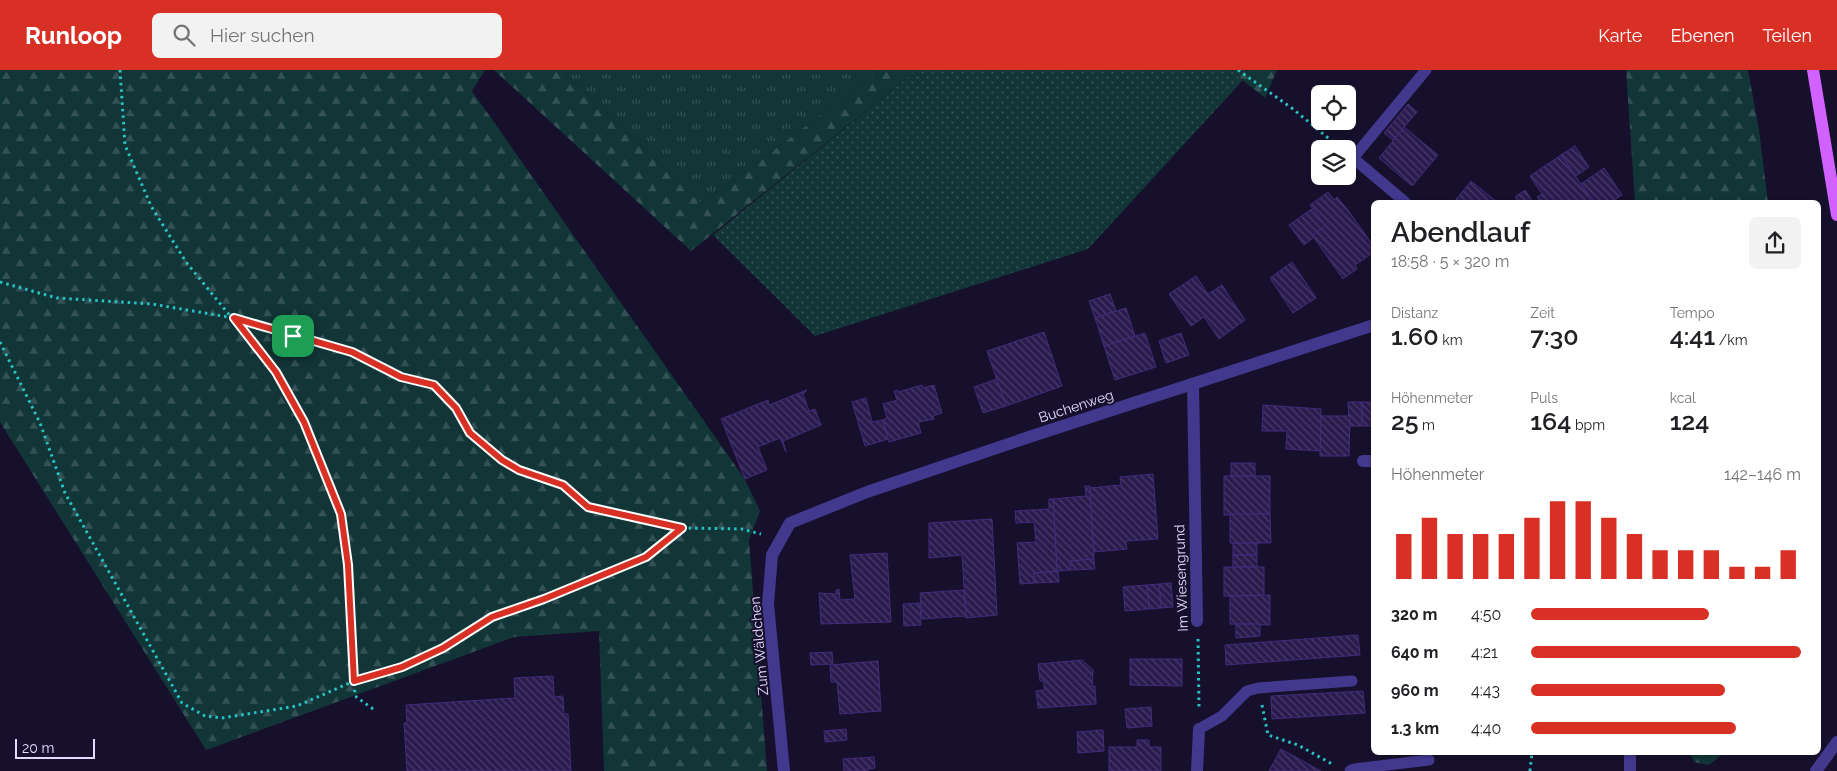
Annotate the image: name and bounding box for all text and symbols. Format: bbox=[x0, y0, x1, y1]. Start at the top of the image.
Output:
search box bbox=[152, 13, 502, 58]
text: Runloop bbox=[25, 21, 122, 50]
icon: search bbox=[170, 21, 198, 49]
text: Hier suchen bbox=[210, 24, 315, 46]
text: Karte bbox=[1598, 25, 1642, 46]
text: Ebenen bbox=[1670, 25, 1735, 46]
text: Teilen bbox=[1763, 25, 1812, 46]
map controls bbox=[1311, 85, 1356, 185]
button: locate bbox=[1311, 85, 1356, 130]
button: layers bbox=[1311, 140, 1356, 185]
text: Abendlauf bbox=[1391, 216, 1530, 249]
button: share bbox=[1749, 217, 1801, 269]
text: 18:58 · 5 × 320 m bbox=[1391, 252, 1509, 271]
text: Distanz bbox=[1391, 305, 1438, 321]
text: Zeit bbox=[1530, 305, 1555, 321]
text: Tempo bbox=[1670, 305, 1715, 321]
pin bbox=[272, 315, 314, 357]
text: 1.60 bbox=[1391, 321, 1439, 351]
text: 7:30 bbox=[1530, 321, 1579, 351]
text: 4:41 bbox=[1670, 321, 1715, 351]
icon: arrive bbox=[279, 322, 307, 350]
text: km bbox=[1439, 332, 1463, 348]
text: /km bbox=[1715, 332, 1748, 348]
street label: Buchenweg bbox=[1037, 386, 1115, 426]
text: Höhenmeter bbox=[1391, 390, 1473, 406]
text: Puls bbox=[1530, 390, 1558, 406]
text: kcal bbox=[1670, 390, 1696, 406]
text: 25 bbox=[1391, 406, 1419, 436]
text: 164 bbox=[1530, 406, 1571, 436]
text: 124 bbox=[1670, 406, 1709, 436]
text: m bbox=[1419, 417, 1435, 433]
text: bpm bbox=[1571, 417, 1605, 433]
text: Höhenmeter bbox=[1391, 465, 1485, 484]
text: 142–146 m bbox=[1724, 465, 1801, 484]
street label: Im Wiesengrund bbox=[1171, 524, 1191, 632]
street label: Zum Wäldchen bbox=[747, 596, 771, 696]
text: 320 m bbox=[1391, 605, 1438, 624]
text: 4:50 bbox=[1471, 605, 1501, 624]
text: 640 m bbox=[1391, 643, 1438, 662]
text: 4:21 bbox=[1471, 643, 1498, 662]
text: 960 m bbox=[1391, 681, 1439, 700]
text: 4:43 bbox=[1471, 681, 1500, 700]
text: 1.3 km bbox=[1391, 719, 1439, 738]
text: 4:40 bbox=[1471, 719, 1501, 738]
scale bar bbox=[15, 736, 95, 759]
text: 20 m bbox=[22, 740, 54, 756]

